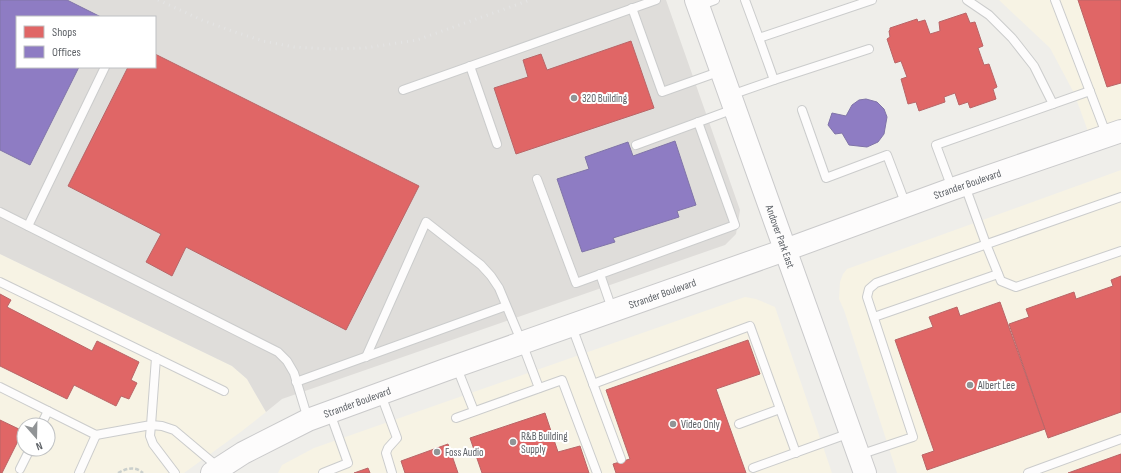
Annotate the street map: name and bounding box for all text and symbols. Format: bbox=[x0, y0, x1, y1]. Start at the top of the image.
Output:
legend bbox=[16, 16, 156, 68]
text: Shops bbox=[52, 25, 77, 40]
text: Offices bbox=[52, 45, 81, 60]
place label: 320 Building bbox=[582, 92, 628, 105]
marker: 320 Building bbox=[569, 93, 579, 103]
street label: Strander Boulevard bbox=[932, 167, 1003, 202]
street label: Andover Park East bbox=[762, 202, 797, 270]
street label: Strander Boulevard bbox=[627, 276, 698, 312]
place label: Albert Lee bbox=[977, 379, 1015, 392]
marker: Albert Lee bbox=[965, 380, 975, 390]
street label: Strander Boulevard bbox=[322, 384, 393, 421]
north arrow bbox=[16, 417, 56, 457]
place label: Video Only bbox=[681, 418, 720, 431]
marker: Video Only bbox=[668, 419, 678, 429]
place label: R&B Building Supply bbox=[521, 430, 568, 456]
marker: R&B Building Supply bbox=[508, 437, 518, 447]
text: N bbox=[34, 439, 44, 453]
place label: Foss Audio bbox=[445, 446, 484, 459]
marker: Foss Audio bbox=[432, 447, 442, 457]

